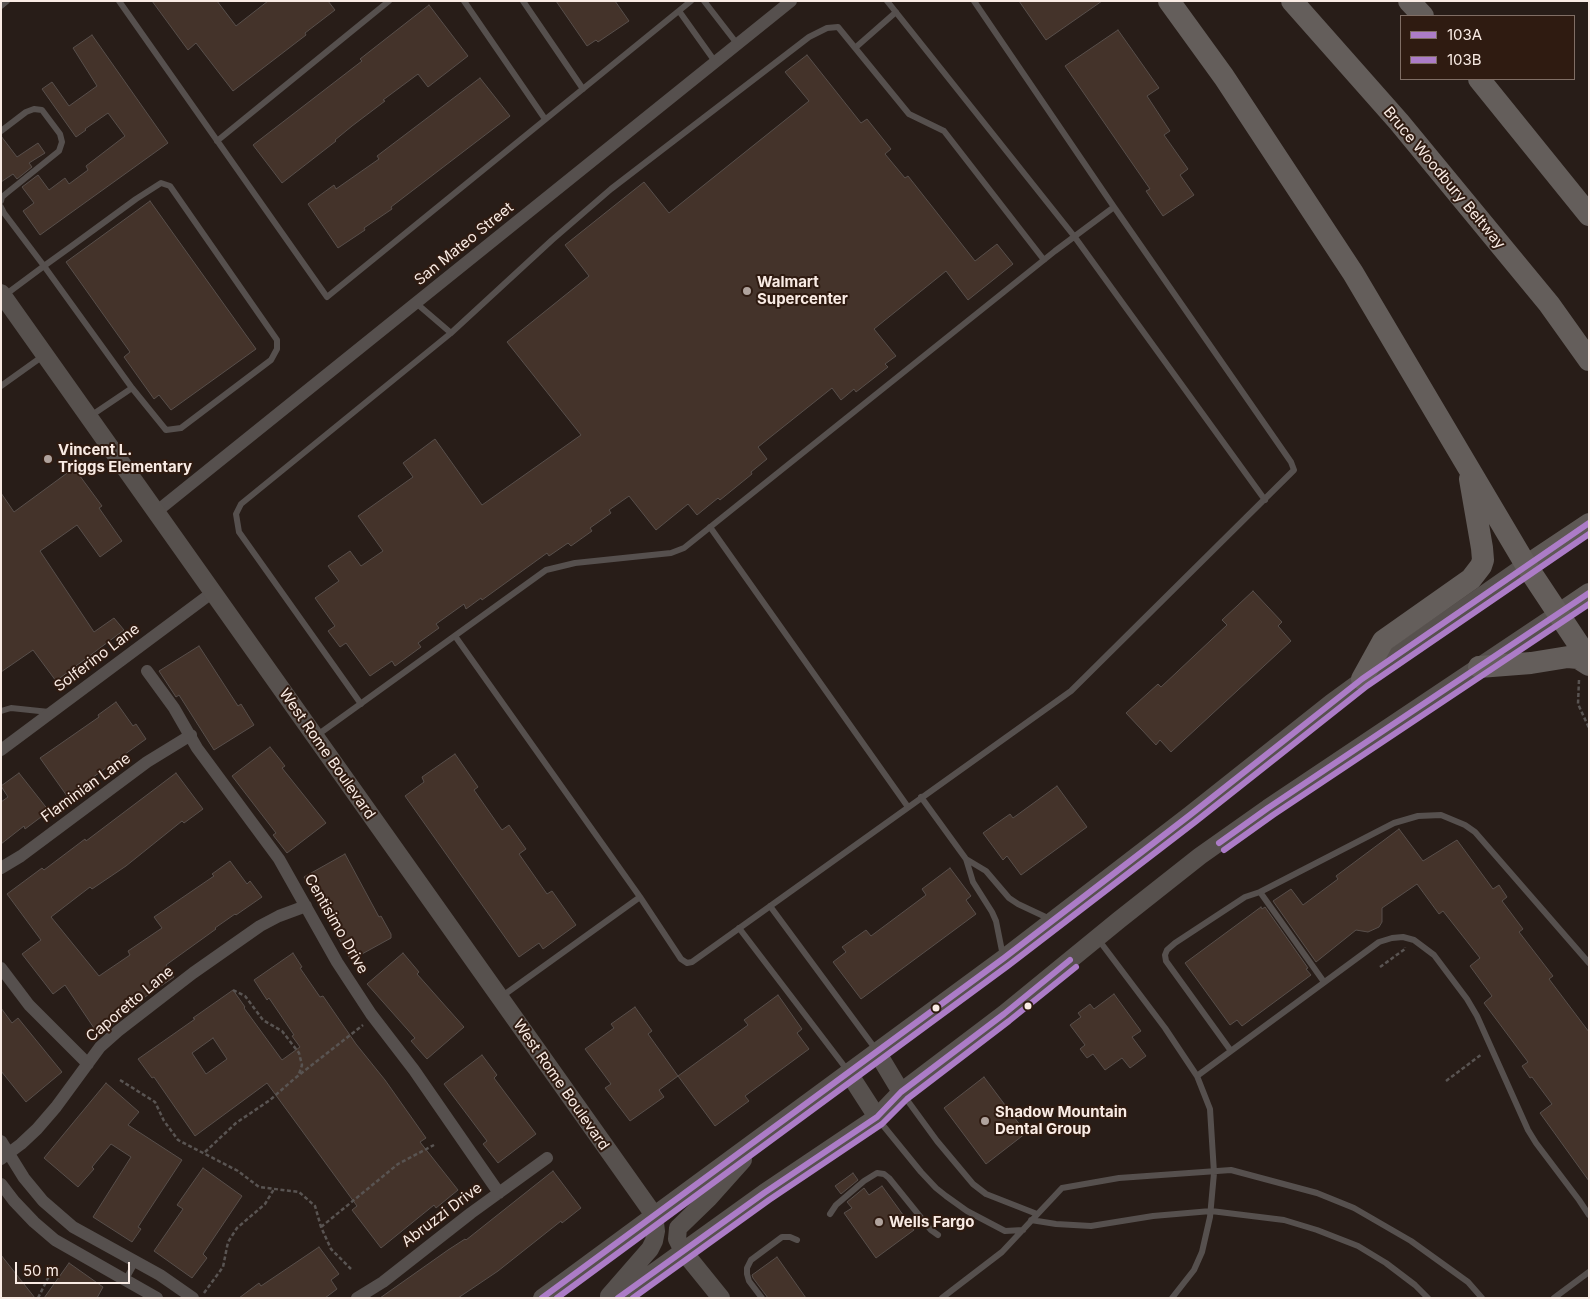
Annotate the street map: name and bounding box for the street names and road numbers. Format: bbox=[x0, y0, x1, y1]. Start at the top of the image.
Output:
street label: Bruce Woodbury Beltway bbox=[1379, 103, 1509, 253]
street label: San Mateo Street bbox=[411, 199, 517, 289]
street label: Solferino Lane bbox=[51, 620, 143, 696]
street label: West Rome Boulevard bbox=[275, 685, 379, 823]
street label: Flaminian Lane bbox=[38, 750, 134, 826]
street label: Centisimo Drive bbox=[300, 871, 372, 977]
street label: Caporetto Lane bbox=[83, 962, 177, 1046]
street label: West Rome Boulevard bbox=[509, 1016, 613, 1154]
street label: Abruzzi Drive bbox=[398, 1179, 486, 1251]

